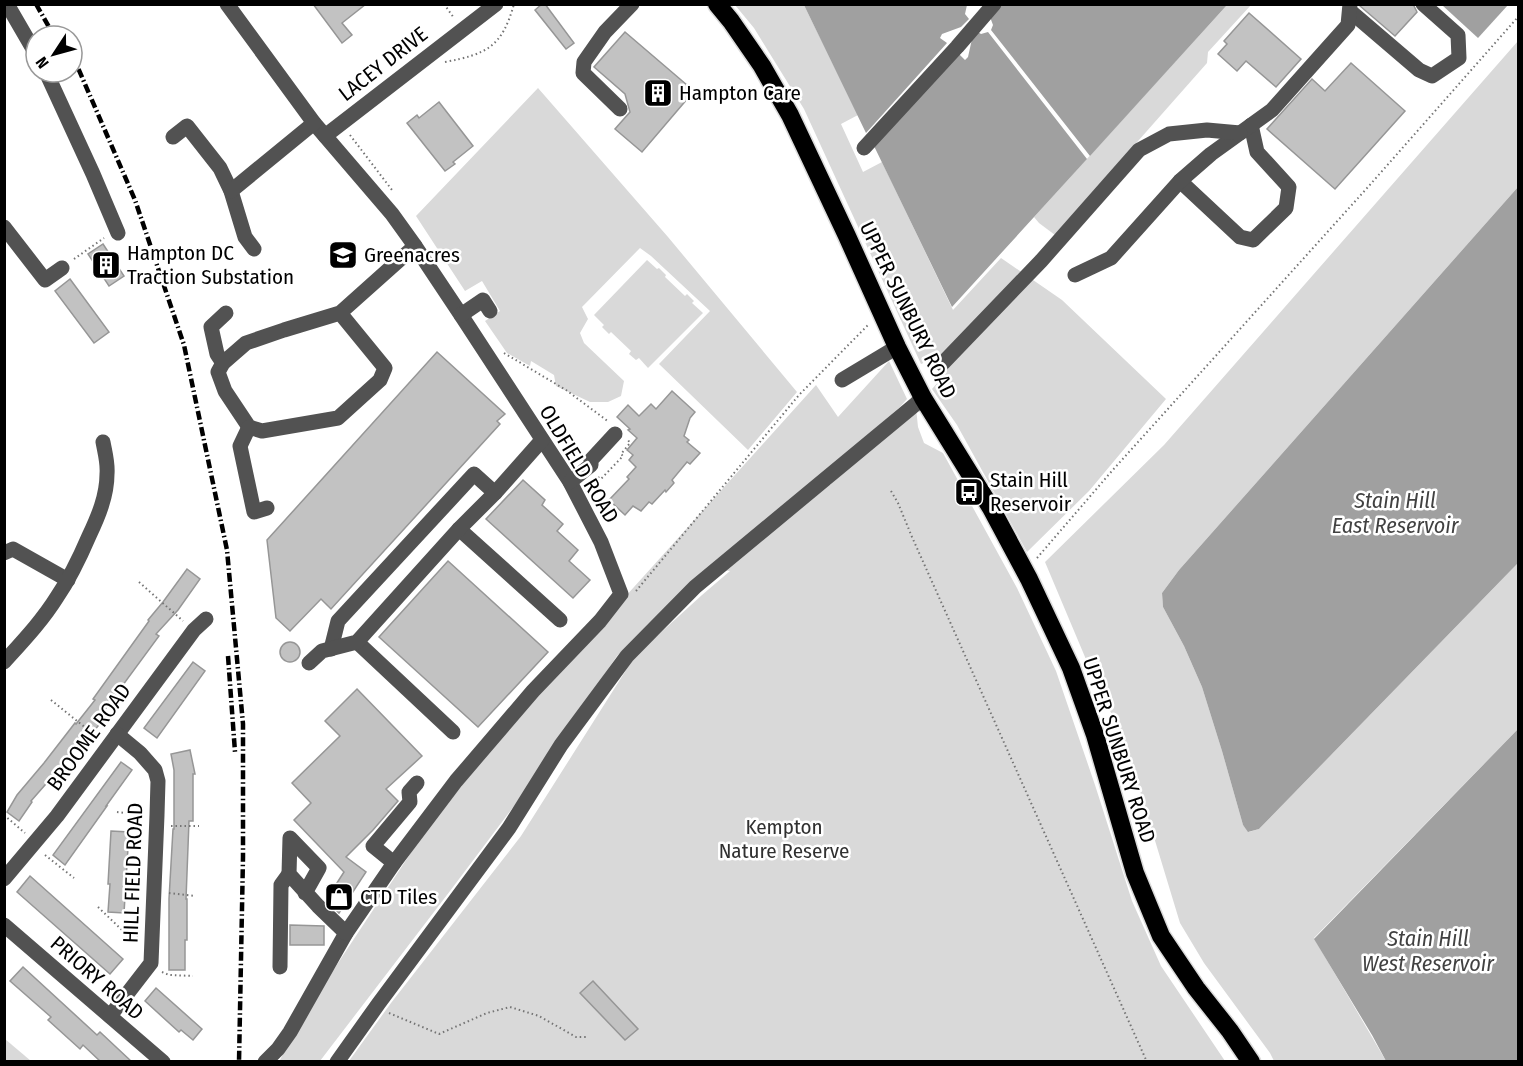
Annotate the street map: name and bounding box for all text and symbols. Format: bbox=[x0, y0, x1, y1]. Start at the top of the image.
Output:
street label: LACEY DRIVE bbox=[333, 21, 433, 107]
north arrow bbox=[24, 24, 84, 84]
text: N bbox=[32, 53, 53, 72]
building icon: Hampton Care bbox=[642, 77, 674, 109]
place label: Hampton Care bbox=[679, 80, 801, 106]
street label: UPPER SUNBURY ROAD bbox=[854, 217, 962, 403]
school or university icon: Greenacres bbox=[327, 239, 359, 271]
place label: Hampton DC Traction Substation bbox=[127, 240, 294, 290]
place label: Greenacres bbox=[364, 242, 460, 268]
building icon: Hampton DC Traction Substation bbox=[90, 249, 122, 281]
street label: OLDFIELD ROAD bbox=[534, 400, 624, 528]
place label: Stain Hill Reservoir bbox=[990, 467, 1072, 517]
bus stop icon: Stain Hill Reservoir bbox=[953, 476, 985, 508]
water label: Stain Hill East Reservoir bbox=[1332, 487, 1460, 539]
street label: UPPER SUNBURY ROAD bbox=[1077, 654, 1161, 846]
street label: BROOME ROAD bbox=[41, 678, 137, 796]
street label: HILL FIELD ROAD bbox=[118, 802, 148, 944]
park label: Kempton Nature Reserve bbox=[719, 814, 849, 864]
shop icon: CTD Tiles bbox=[323, 881, 355, 913]
place label: CTD Tiles bbox=[360, 884, 437, 910]
water label: Stain Hill West Reservoir bbox=[1362, 925, 1495, 977]
street label: PRIORY ROAD bbox=[45, 931, 149, 1025]

